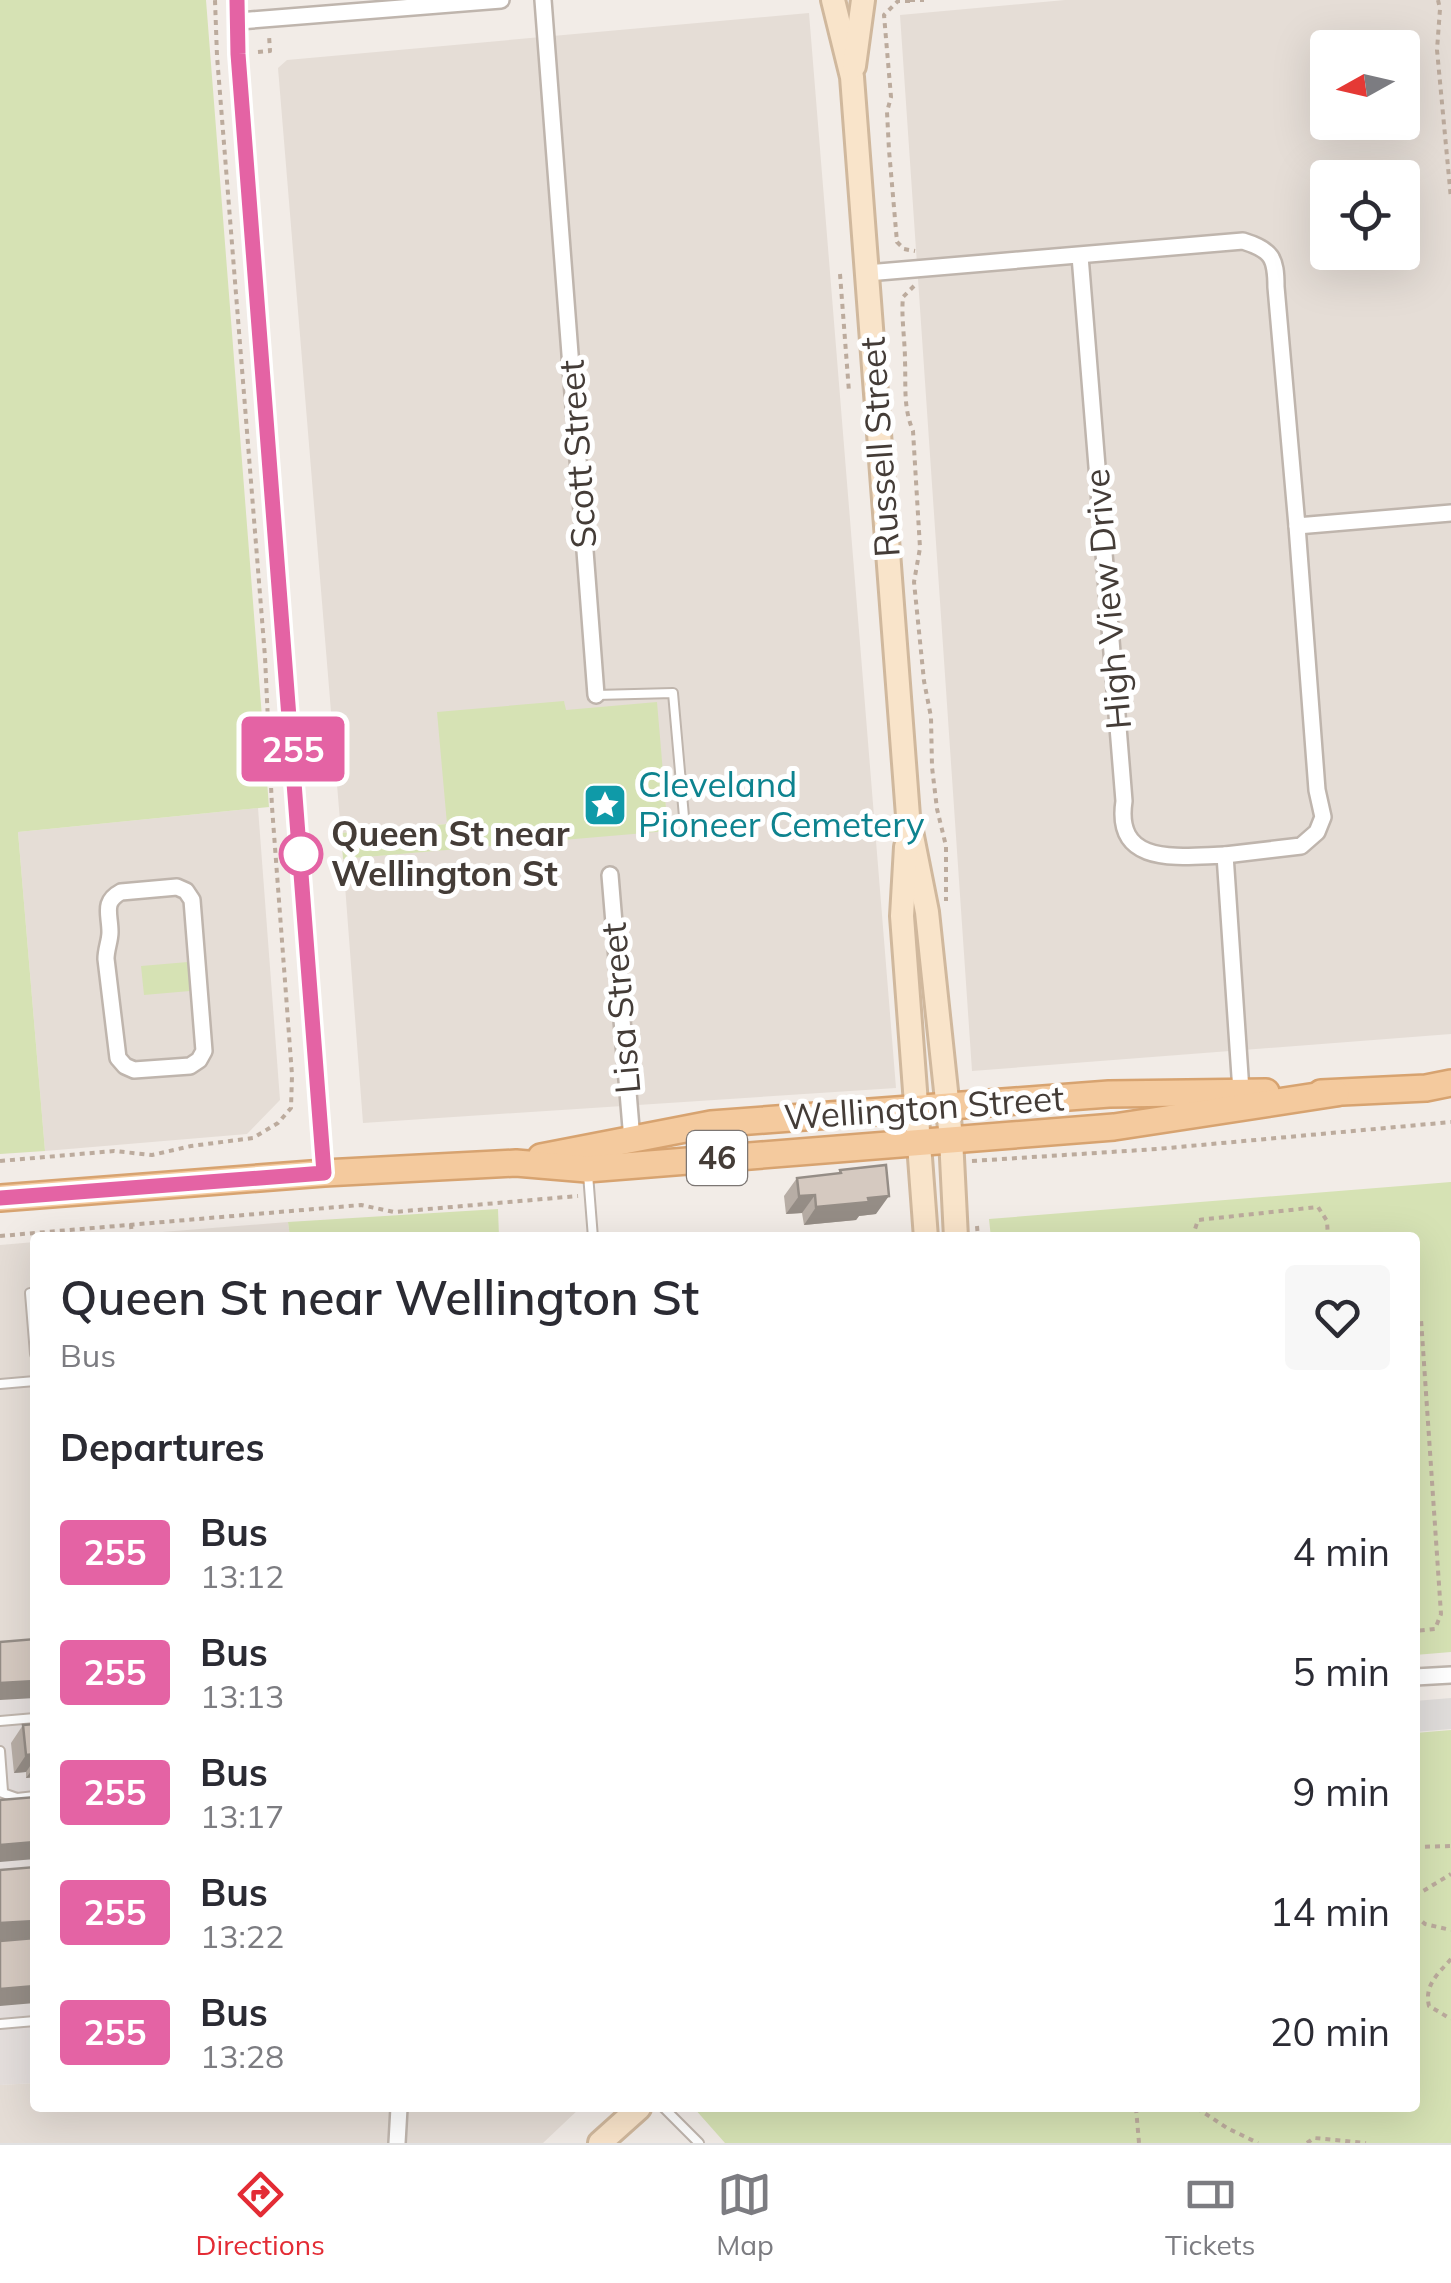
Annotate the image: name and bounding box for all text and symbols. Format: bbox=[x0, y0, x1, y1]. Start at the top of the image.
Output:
north arrow bbox=[1310, 30, 1420, 140]
map controls bbox=[1310, 30, 1420, 270]
button: locate bbox=[1310, 160, 1420, 270]
street label: Russell Street bbox=[849, 335, 909, 559]
street label: Scott Street bbox=[548, 358, 606, 550]
street label: High View Drive bbox=[1074, 467, 1140, 731]
line badge: 255 bbox=[236, 716, 350, 782]
text: 255 bbox=[261, 727, 325, 771]
place label: Cleveland Pioneer Cemetery bbox=[638, 762, 925, 846]
place icon: Cleveland Pioneer Cemetery bbox=[582, 782, 628, 828]
place label: Queen St near Wellington St bbox=[331, 811, 570, 895]
marker: Queen St near Wellington St bbox=[280, 833, 322, 875]
street label: Lisa Street bbox=[591, 921, 649, 1096]
street label: Wellington Street bbox=[782, 1075, 1066, 1139]
road number: 46 bbox=[687, 1131, 747, 1185]
button: heart bbox=[1285, 1265, 1390, 1370]
text: Queen St near Wellington St bbox=[60, 1267, 699, 1327]
text: Bus bbox=[60, 1335, 116, 1375]
text: Departures bbox=[60, 1423, 264, 1471]
text: Bus bbox=[200, 1508, 268, 1556]
text: 4 min bbox=[1293, 1528, 1390, 1576]
text: 255 bbox=[83, 1530, 147, 1574]
text: 13:12 bbox=[200, 1556, 284, 1596]
text: Bus bbox=[200, 1628, 268, 1676]
text: 5 min bbox=[1293, 1648, 1390, 1696]
text: 255 bbox=[83, 1650, 147, 1694]
text: 13:13 bbox=[200, 1676, 284, 1716]
text: Bus bbox=[200, 1748, 268, 1796]
text: 9 min bbox=[1293, 1768, 1390, 1816]
text: 255 bbox=[83, 1770, 147, 1814]
text: 13:17 bbox=[200, 1796, 284, 1836]
text: Bus bbox=[200, 1868, 268, 1916]
text: 14 min bbox=[1270, 1888, 1390, 1936]
text: 255 bbox=[83, 1890, 147, 1934]
text: 13:22 bbox=[200, 1916, 284, 1956]
text: Bus bbox=[200, 1988, 268, 2036]
text: 20 min bbox=[1270, 2008, 1390, 2056]
text: 255 bbox=[83, 2010, 147, 2054]
text: 13:28 bbox=[200, 2036, 284, 2076]
tab: Directions bbox=[196, 2167, 325, 2262]
tab: Map bbox=[716, 2167, 774, 2262]
tab: Tickets bbox=[1165, 2167, 1255, 2262]

